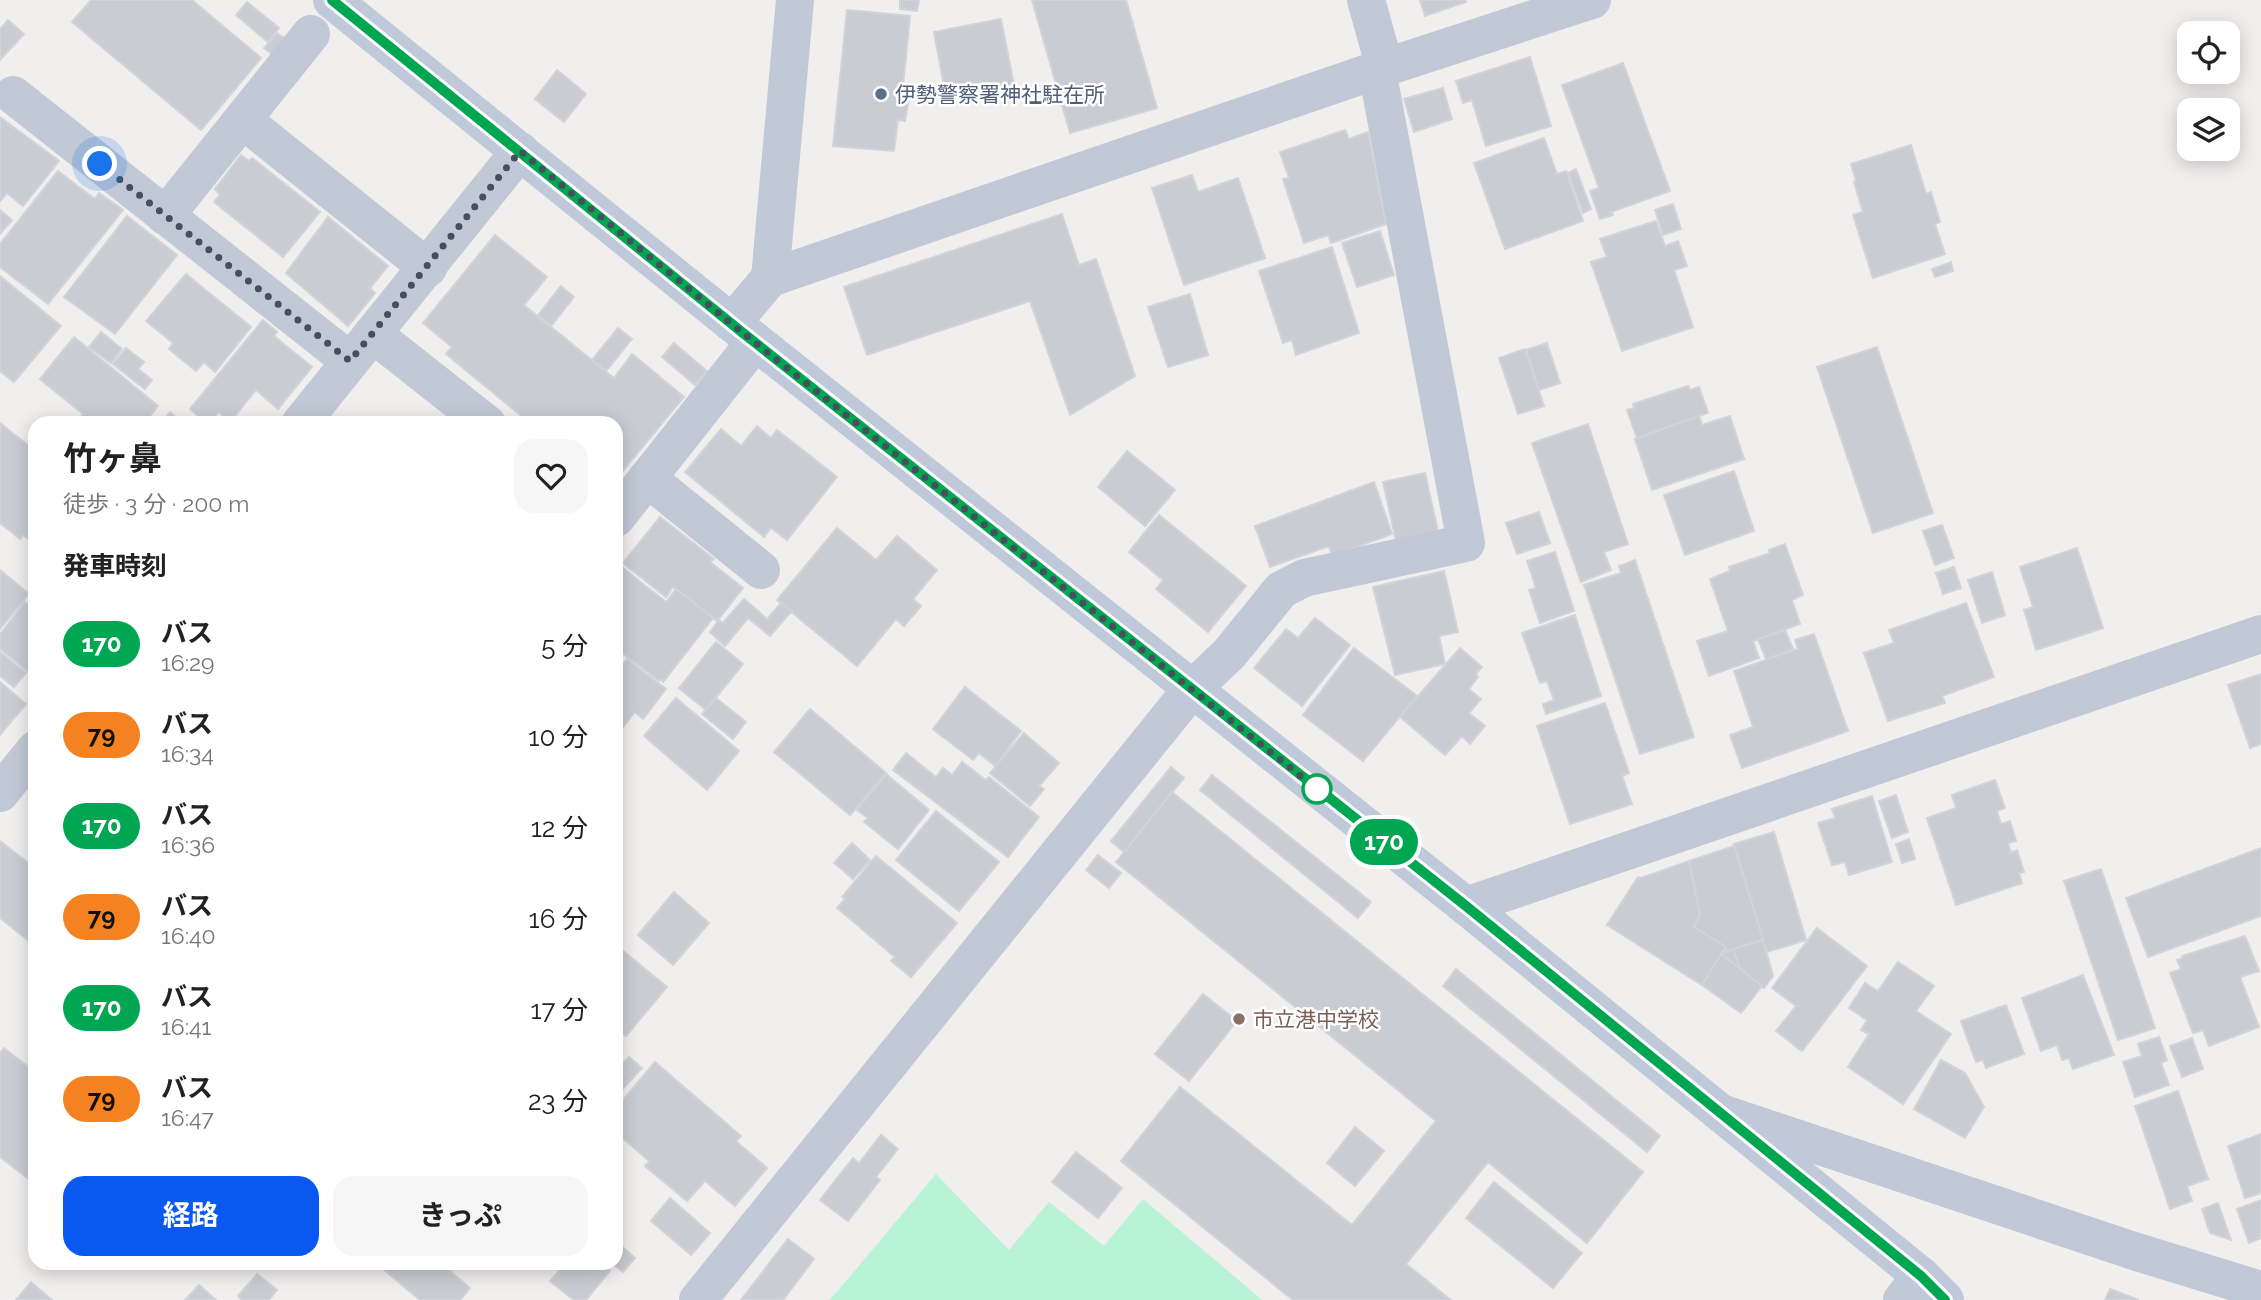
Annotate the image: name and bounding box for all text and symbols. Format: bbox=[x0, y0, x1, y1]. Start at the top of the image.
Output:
map controls bbox=[2177, 21, 2240, 161]
button: locate bbox=[2177, 21, 2240, 84]
place label: 伊勢警察署神社駐在所 bbox=[895, 82, 1105, 107]
marker: 伊勢警察署神社駐在所 bbox=[873, 86, 889, 102]
button: layers bbox=[2177, 98, 2240, 161]
your location bbox=[82, 146, 117, 181]
text: 竹ヶ鼻 bbox=[63, 439, 162, 478]
button: heart bbox=[514, 439, 588, 513]
text: 徒歩 · 3 分 · 200 m bbox=[63, 490, 249, 517]
text: 発車時刻 bbox=[63, 551, 167, 581]
text: バス bbox=[161, 618, 213, 648]
text: 170 bbox=[81, 629, 122, 658]
text: 5 分 bbox=[541, 631, 588, 661]
text: 16:29 bbox=[161, 649, 215, 676]
text: バス bbox=[161, 709, 213, 739]
text: 79 bbox=[88, 720, 115, 749]
text: 10 分 bbox=[528, 722, 588, 752]
text: 16:34 bbox=[161, 740, 214, 767]
unlabelled marker bbox=[1302, 774, 1332, 804]
text: バス bbox=[161, 800, 213, 830]
text: 170 bbox=[81, 811, 122, 840]
text: 12 分 bbox=[531, 813, 588, 843]
line badge: 170 bbox=[1344, 819, 1424, 865]
text: 170 bbox=[1364, 827, 1404, 856]
text: 16:36 bbox=[161, 831, 215, 858]
text: バス bbox=[161, 891, 213, 921]
text: 79 bbox=[88, 902, 115, 931]
text: 16 分 bbox=[529, 904, 588, 934]
text: 16:40 bbox=[161, 922, 216, 949]
text: バス bbox=[161, 982, 213, 1012]
text: 170 bbox=[81, 993, 122, 1022]
text: 17 分 bbox=[530, 995, 588, 1025]
place label: 市立港中学校 bbox=[1253, 1007, 1379, 1032]
marker: 市立港中学校 bbox=[1231, 1011, 1247, 1027]
text: 16:41 bbox=[161, 1013, 211, 1040]
text: バス bbox=[161, 1073, 213, 1103]
text: 79 bbox=[88, 1084, 115, 1113]
text: 23 分 bbox=[528, 1086, 588, 1116]
text: 16:47 bbox=[161, 1104, 214, 1131]
button: 経路 bbox=[63, 1176, 319, 1256]
button: きっぷ bbox=[333, 1176, 588, 1256]

